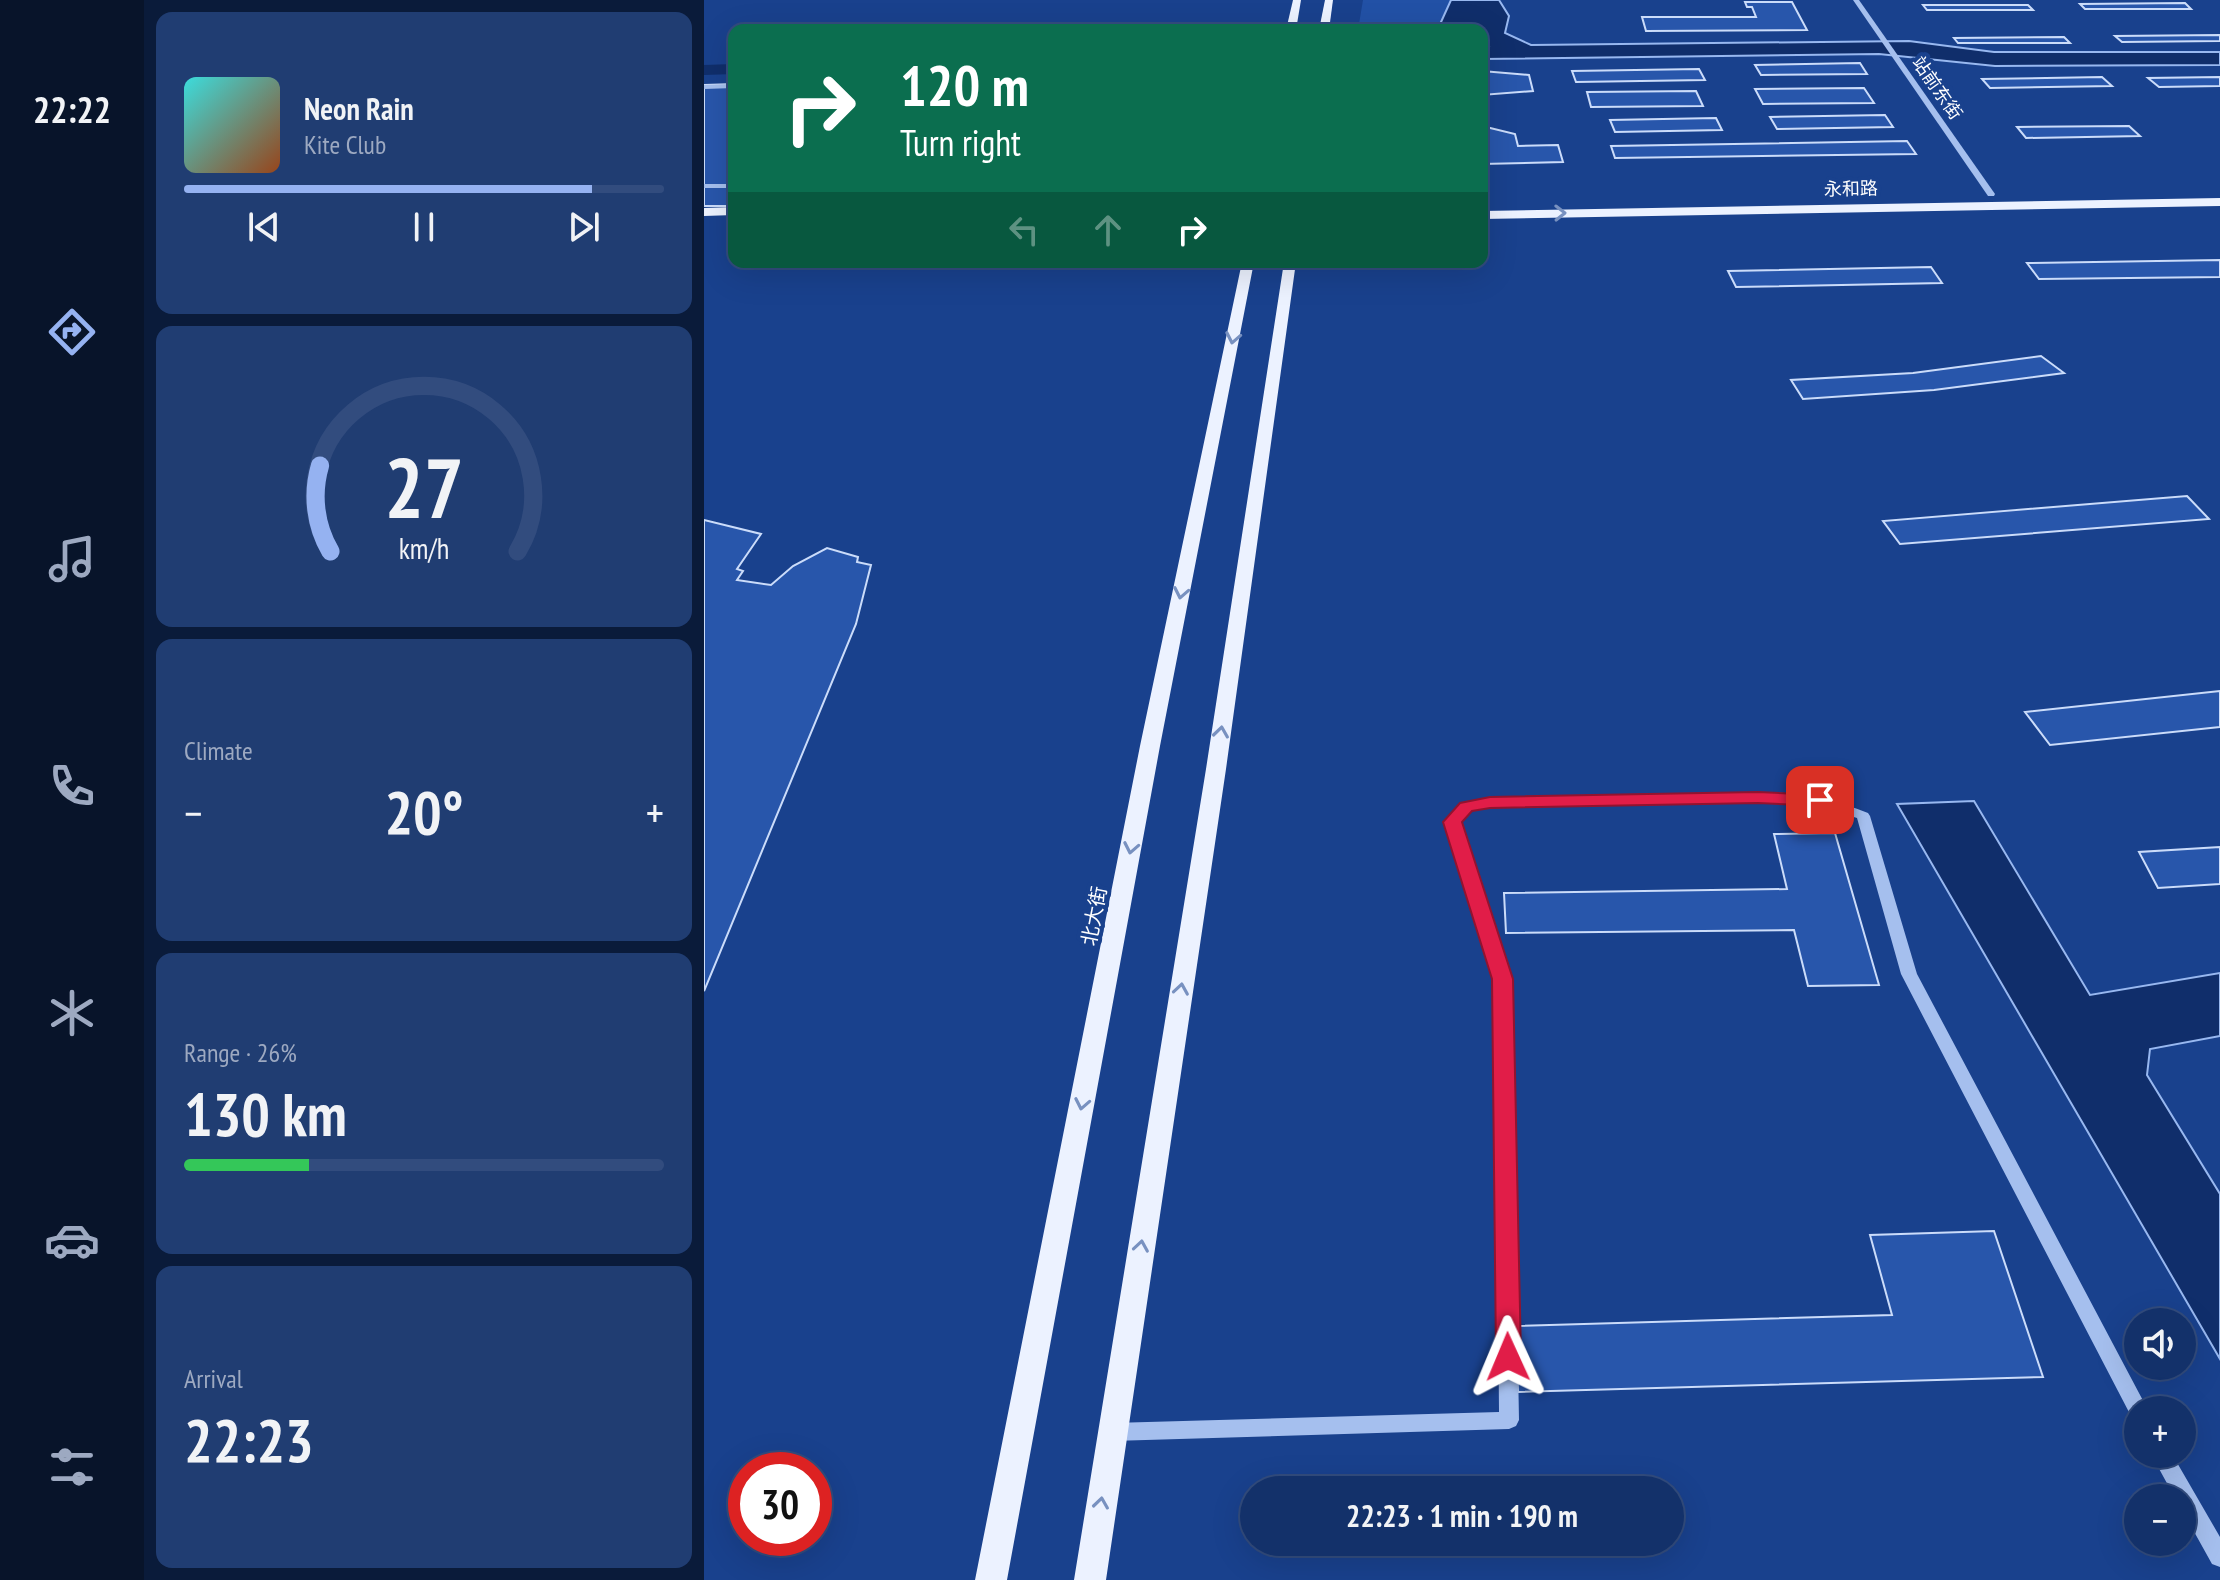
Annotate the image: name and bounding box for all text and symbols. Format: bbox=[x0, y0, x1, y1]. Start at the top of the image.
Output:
text: 120 m bbox=[900, 49, 1029, 121]
street label: 站前东街 bbox=[1907, 52, 1967, 124]
icon: right bbox=[768, 56, 872, 160]
text: 22:22 bbox=[33, 86, 111, 133]
text: Neon Rain bbox=[304, 89, 414, 128]
text: Turn right bbox=[900, 119, 1021, 166]
text: Kite Club bbox=[304, 128, 386, 161]
street label: 永和路 bbox=[1824, 177, 1878, 200]
icon: previous bbox=[242, 205, 286, 249]
icon: pause bbox=[402, 205, 446, 249]
icon: next bbox=[562, 205, 606, 249]
one-way arrow bbox=[1554, 205, 1567, 222]
icon: left bbox=[1002, 208, 1046, 252]
icon: ahead bbox=[1086, 208, 1130, 252]
icon: right bbox=[1170, 208, 1214, 252]
icon: directions bbox=[44, 304, 100, 360]
one-way arrow bbox=[1225, 332, 1242, 345]
text: 27 bbox=[384, 433, 464, 541]
icon: music bbox=[44, 531, 100, 587]
text: km/h bbox=[399, 531, 449, 568]
one-way arrow bbox=[1174, 587, 1191, 600]
one-way arrow bbox=[1212, 725, 1229, 739]
text: Climate bbox=[184, 734, 253, 767]
icon: phone bbox=[44, 758, 100, 814]
pin bbox=[1786, 766, 1854, 834]
text: 20° bbox=[384, 773, 464, 851]
icon: arrive bbox=[1798, 778, 1842, 822]
text: − bbox=[184, 784, 202, 841]
text: + bbox=[646, 784, 664, 841]
one-way arrow bbox=[1123, 841, 1140, 855]
street label: 北大街 bbox=[1076, 884, 1112, 948]
one-way arrow bbox=[1172, 982, 1189, 996]
icon: climate bbox=[44, 985, 100, 1041]
text: Range · 26% bbox=[184, 1036, 297, 1069]
text: 130 km bbox=[184, 1075, 347, 1153]
one-way arrow bbox=[1074, 1097, 1091, 1110]
icon: car bbox=[44, 1212, 100, 1268]
one-way arrow bbox=[1132, 1239, 1149, 1253]
map controls bbox=[2124, 1308, 2196, 1556]
button: sound bbox=[2124, 1308, 2196, 1380]
position arrow bbox=[1466, 1315, 1550, 1399]
text: Arrival bbox=[184, 1362, 243, 1395]
button: + bbox=[2124, 1396, 2196, 1468]
text: 22:23 bbox=[184, 1401, 314, 1479]
icon: filters bbox=[44, 1439, 100, 1495]
speed limit sign: 30 bbox=[728, 1452, 832, 1556]
button: − bbox=[2124, 1484, 2196, 1556]
one-way arrow bbox=[1092, 1496, 1109, 1510]
text: 22:23 · 1 min · 190 m bbox=[1346, 1496, 1578, 1535]

